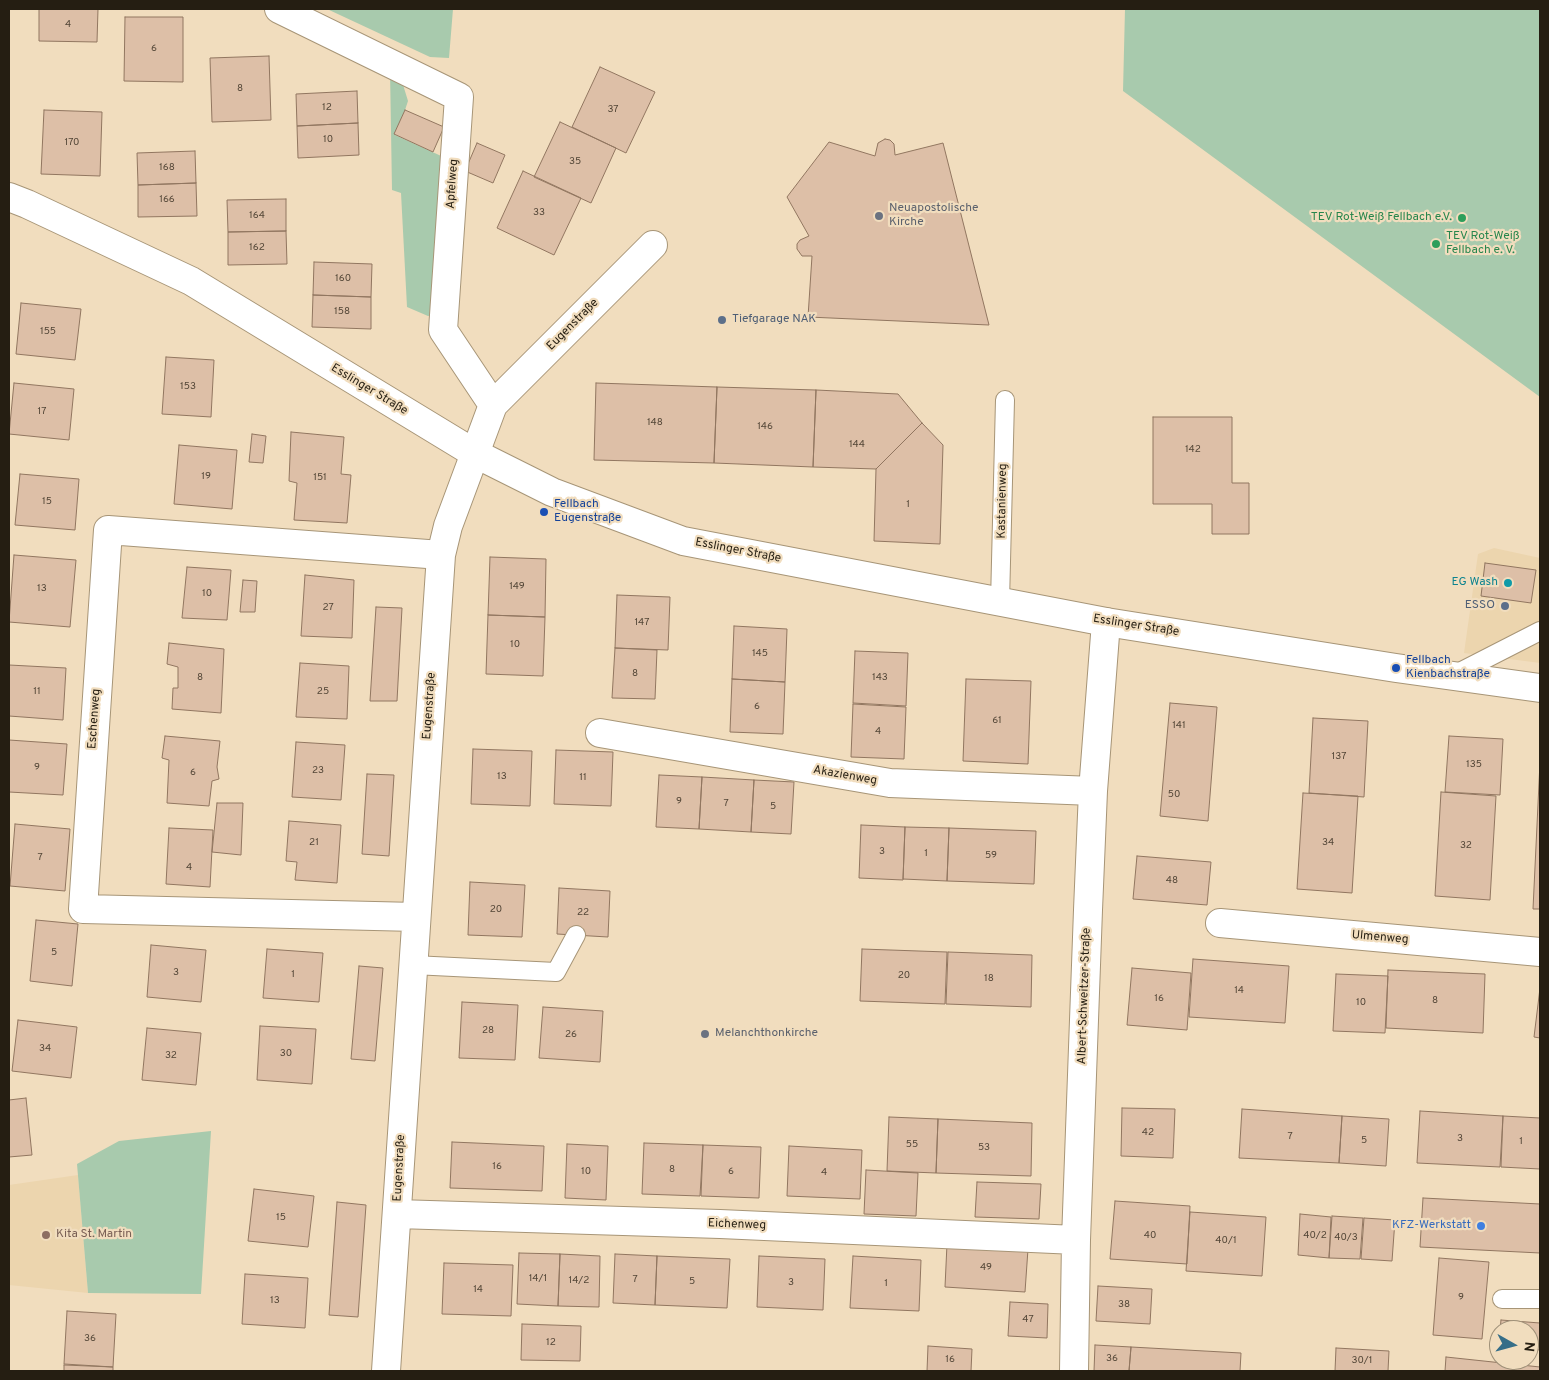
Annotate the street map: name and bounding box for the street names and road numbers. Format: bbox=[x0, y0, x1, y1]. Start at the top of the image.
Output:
street label: Apfelweg bbox=[444, 159, 462, 209]
street label: Eugenstraße bbox=[544, 296, 602, 354]
street label: Esslinger Straße bbox=[328, 361, 410, 419]
street label: Kastanienweg bbox=[995, 463, 1011, 539]
street label: Esslinger Straße bbox=[694, 536, 782, 566]
street label: Esslinger Straße bbox=[1092, 612, 1180, 640]
street label: Eugenstraße bbox=[420, 672, 440, 740]
street label: Eschenweg bbox=[86, 688, 104, 750]
street label: Akazienweg bbox=[812, 763, 878, 789]
street label: Albert-Schweitzer-Straße bbox=[1075, 927, 1095, 1065]
street label: Ulmenweg bbox=[1351, 928, 1409, 948]
street label: Eugenstraße bbox=[391, 1134, 409, 1202]
street label: Eichenweg bbox=[708, 1217, 766, 1233]

